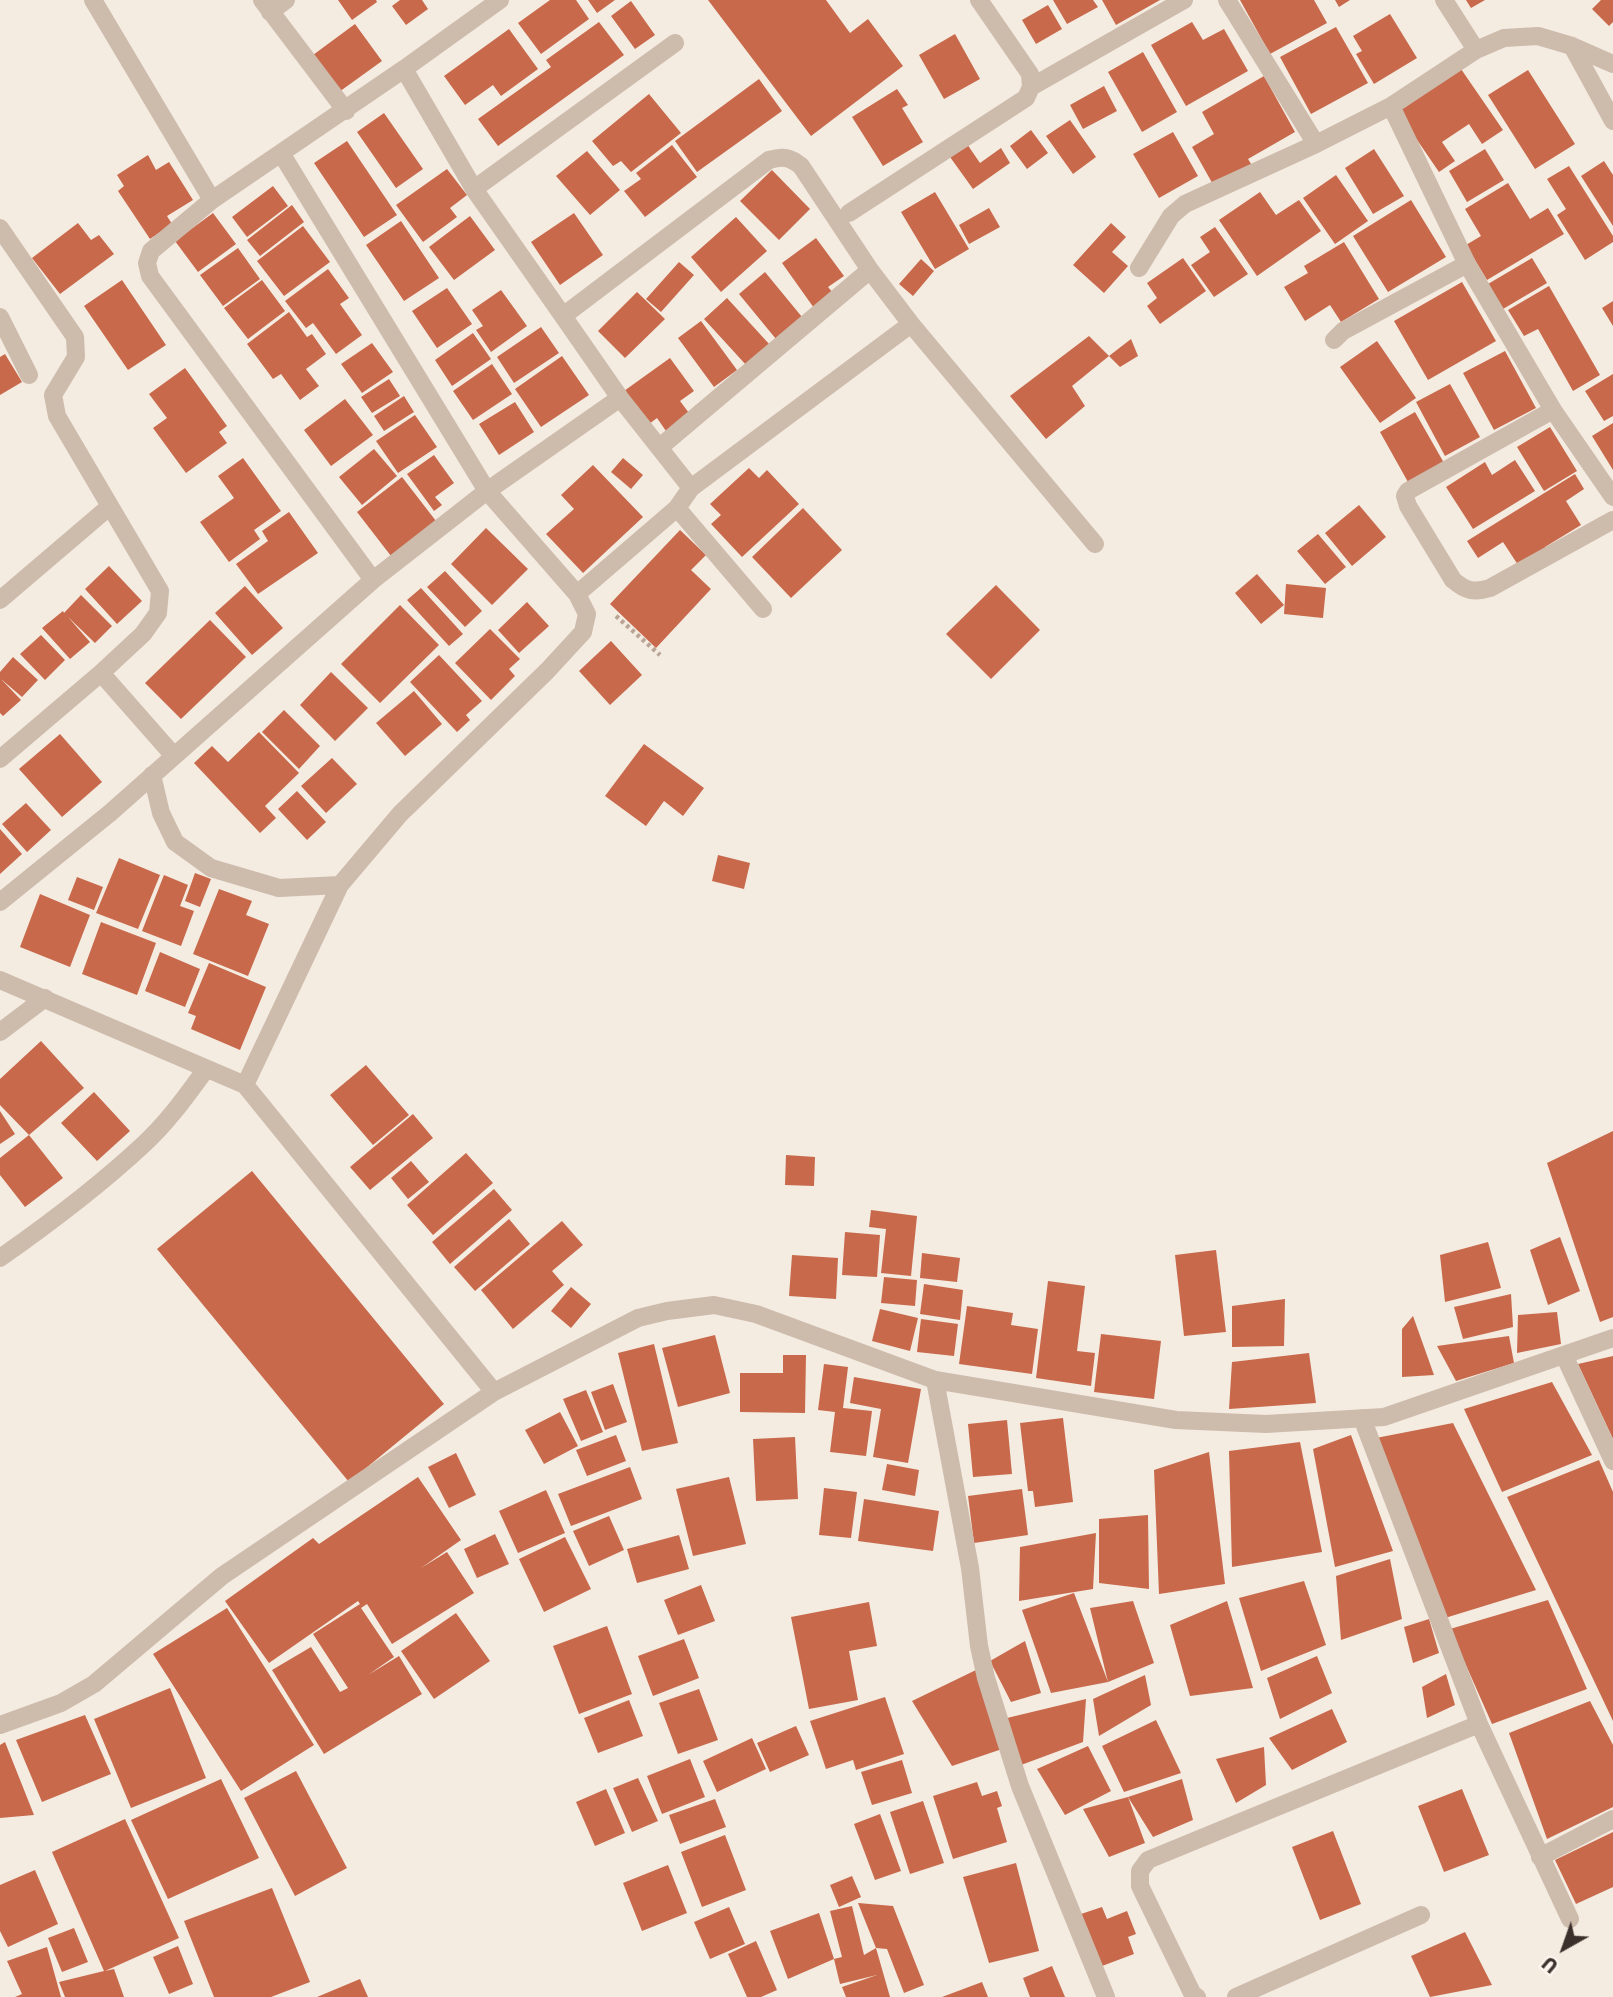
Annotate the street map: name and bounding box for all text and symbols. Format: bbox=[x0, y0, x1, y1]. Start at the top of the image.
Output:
north arrow bbox=[1529, 1913, 1599, 1983]
text: U bbox=[1536, 1950, 1564, 1979]

